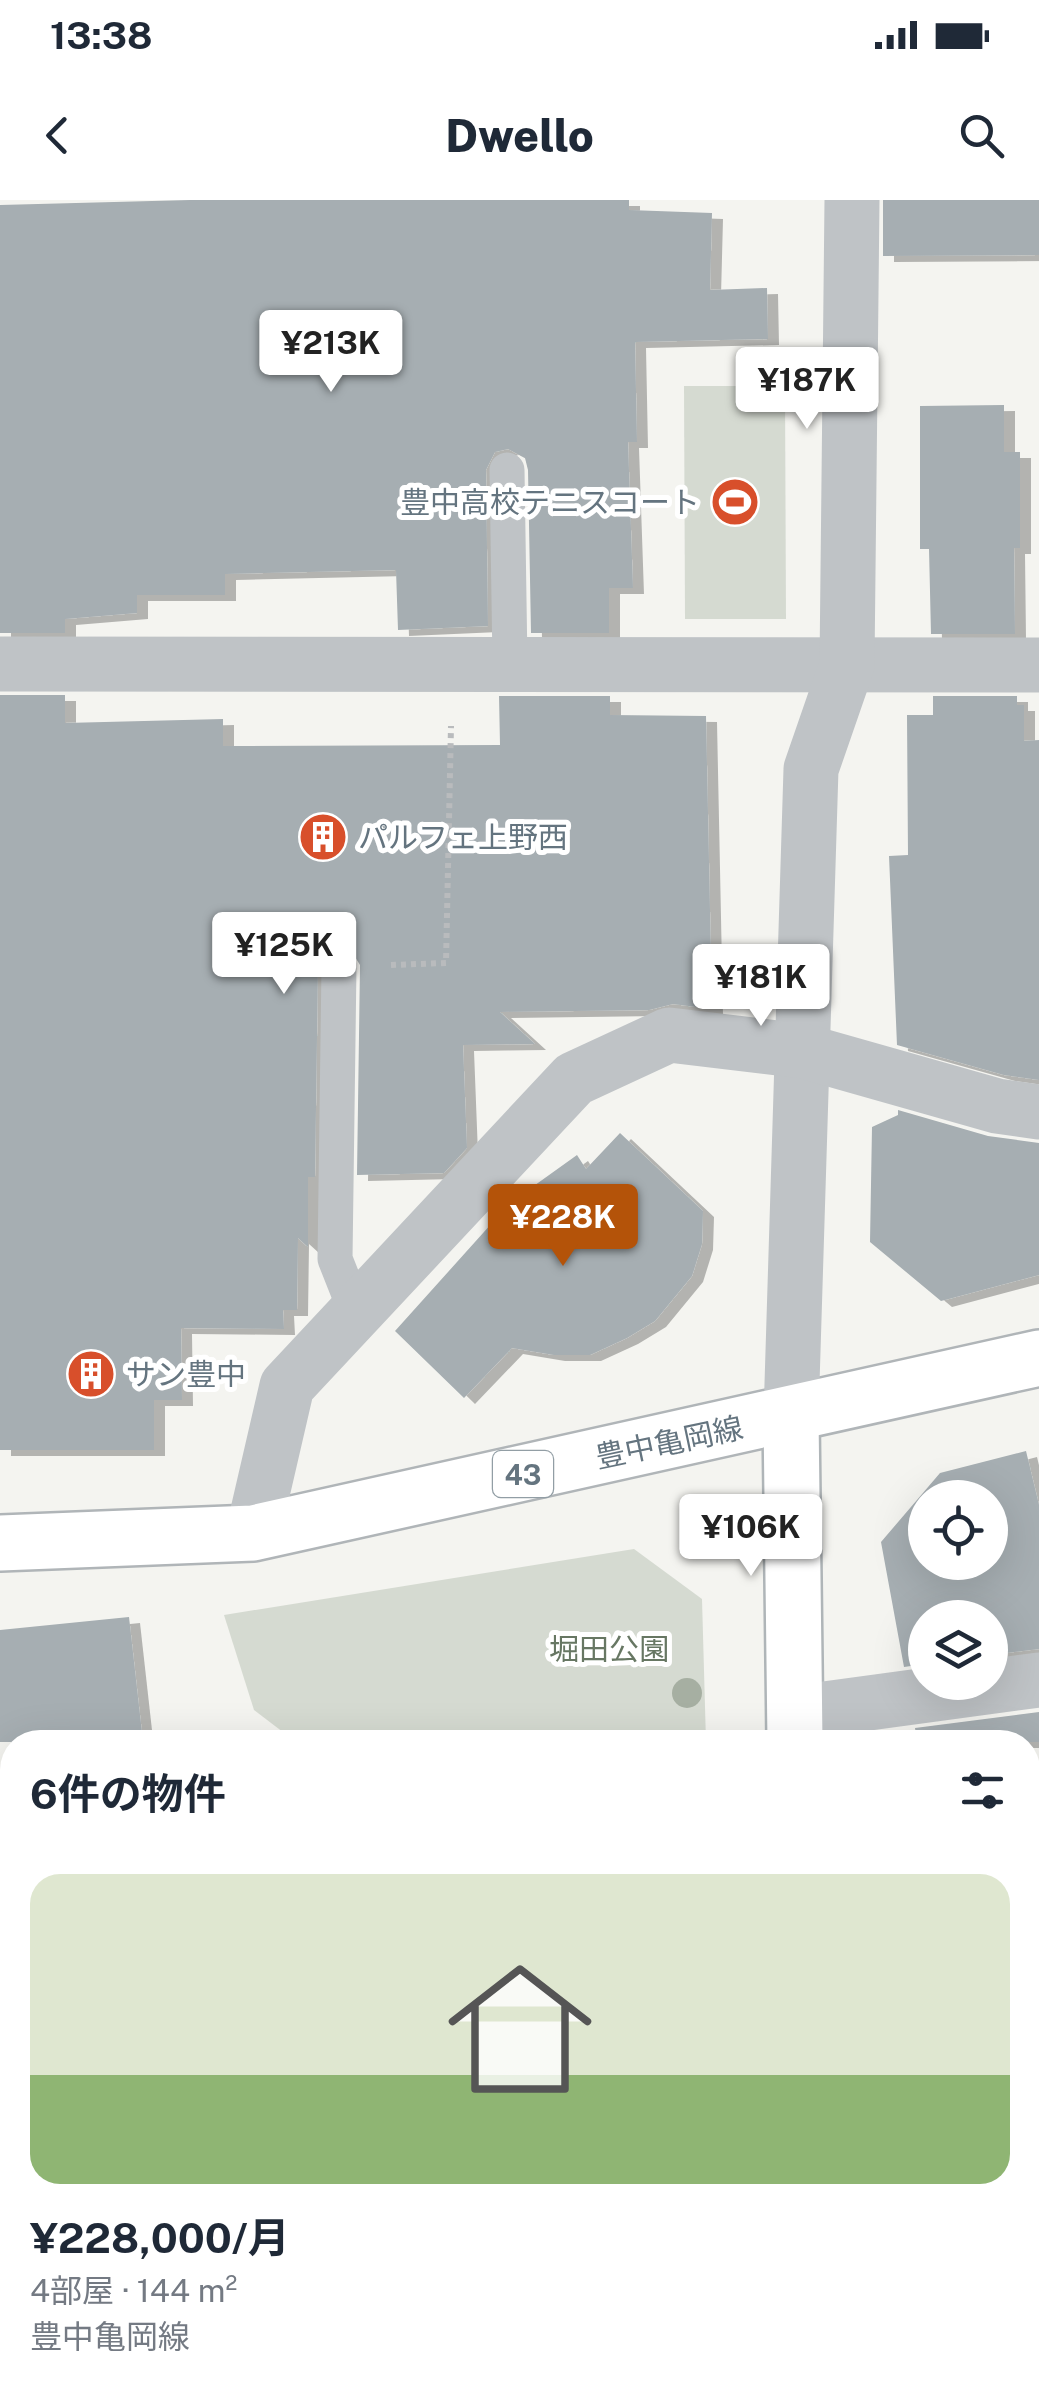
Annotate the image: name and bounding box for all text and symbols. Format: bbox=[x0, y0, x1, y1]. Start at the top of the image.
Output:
text: 13:38 bbox=[50, 13, 152, 58]
icon: back bbox=[30, 108, 85, 163]
icon: search bbox=[954, 108, 1009, 163]
text: Dwello bbox=[445, 109, 594, 162]
pin: ¥213K bbox=[261, 310, 401, 395]
text: ¥213K bbox=[281, 324, 381, 361]
pin: ¥187K bbox=[737, 347, 877, 432]
text: ¥187K bbox=[758, 361, 856, 398]
sports icon: 豊中高校テニスコート bbox=[709, 476, 761, 528]
place label: 豊中高校テニスコート bbox=[400, 484, 700, 520]
building icon: パルフェ上野西 bbox=[297, 811, 349, 863]
place label: パルフェ上野西 bbox=[358, 819, 568, 855]
pin: ¥125K bbox=[214, 912, 354, 997]
text: ¥125K bbox=[234, 926, 334, 963]
pin: ¥181K bbox=[691, 944, 831, 1029]
text: ¥181K bbox=[715, 958, 807, 995]
pin: ¥228K bbox=[493, 1184, 633, 1269]
text: ¥228K bbox=[510, 1198, 616, 1235]
building icon: サン豊中 bbox=[65, 1348, 117, 1400]
place label: サン豊中 bbox=[126, 1356, 246, 1392]
street label: 豊中亀岡線 bbox=[592, 1409, 746, 1475]
road number: 43 bbox=[493, 1451, 553, 1497]
map controls bbox=[908, 1480, 1008, 1700]
button: locate bbox=[908, 1480, 1008, 1580]
pin: ¥106K bbox=[681, 1494, 821, 1579]
text: ¥106K bbox=[701, 1508, 801, 1545]
button: layers bbox=[908, 1600, 1008, 1700]
park label: 堀田公園 bbox=[549, 1631, 669, 1667]
icon: filters bbox=[955, 1763, 1010, 1818]
text: 6件の物件 bbox=[30, 1769, 226, 1818]
icon: home bbox=[430, 1939, 610, 2119]
text: ¥228,000/月 bbox=[30, 2213, 290, 2262]
text: 4部屋 · 144 m² bbox=[30, 2272, 237, 2309]
text: 豊中亀岡線 bbox=[30, 2318, 190, 2355]

